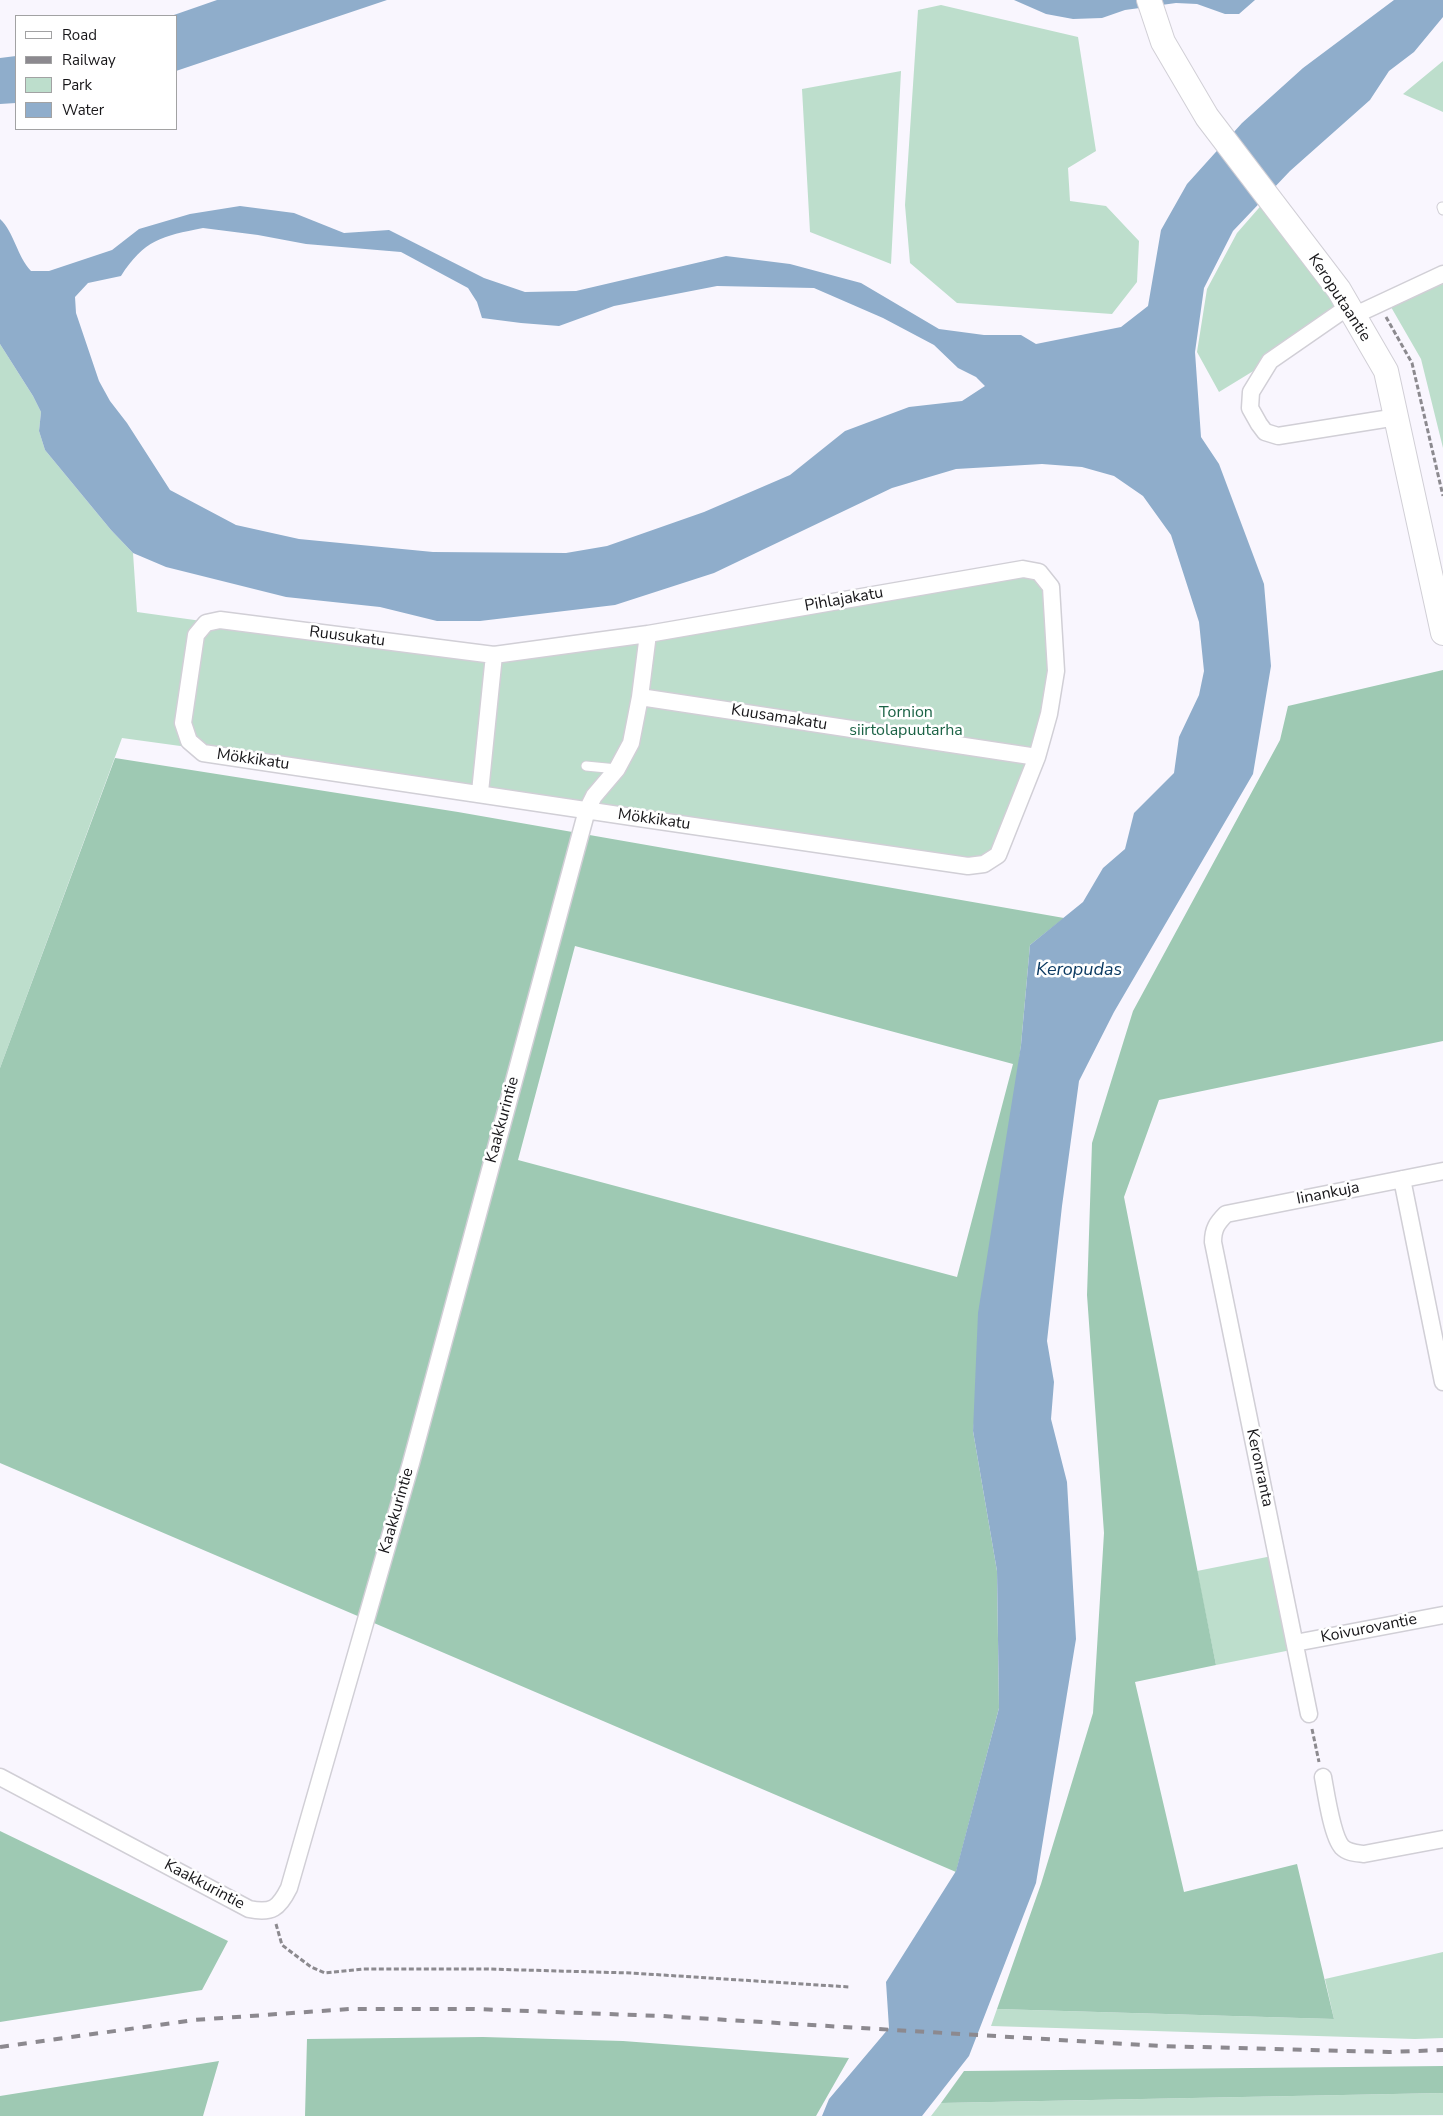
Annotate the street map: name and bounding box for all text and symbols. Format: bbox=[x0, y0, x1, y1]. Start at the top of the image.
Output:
legend bbox=[15, 15, 178, 130]
text: Road bbox=[62, 25, 97, 45]
text: Railway bbox=[62, 50, 116, 70]
text: Park bbox=[62, 75, 92, 95]
text: Water bbox=[62, 100, 104, 120]
street label: Keroputaantie bbox=[1304, 251, 1374, 345]
street label: Pihlajakatu bbox=[803, 584, 885, 616]
street label: Ruusukatu bbox=[308, 623, 386, 651]
street label: Kuusamakatu bbox=[730, 701, 828, 735]
park label: Tornion siirtolapuutarha bbox=[849, 703, 963, 741]
street label: Mökkikatu bbox=[215, 745, 291, 775]
street label: Mökkikatu bbox=[616, 805, 692, 835]
water label: Keropudas bbox=[1036, 960, 1122, 982]
street label: Kaakkurintie bbox=[482, 1075, 524, 1165]
street label: Iinankuja bbox=[1295, 1178, 1361, 1210]
street label: Keronranta bbox=[1241, 1427, 1277, 1509]
street label: Kaakkurintie bbox=[376, 1466, 418, 1556]
street label: Koivurovantie bbox=[1319, 1610, 1419, 1648]
street label: Kaakkurintie bbox=[161, 1856, 247, 1914]

